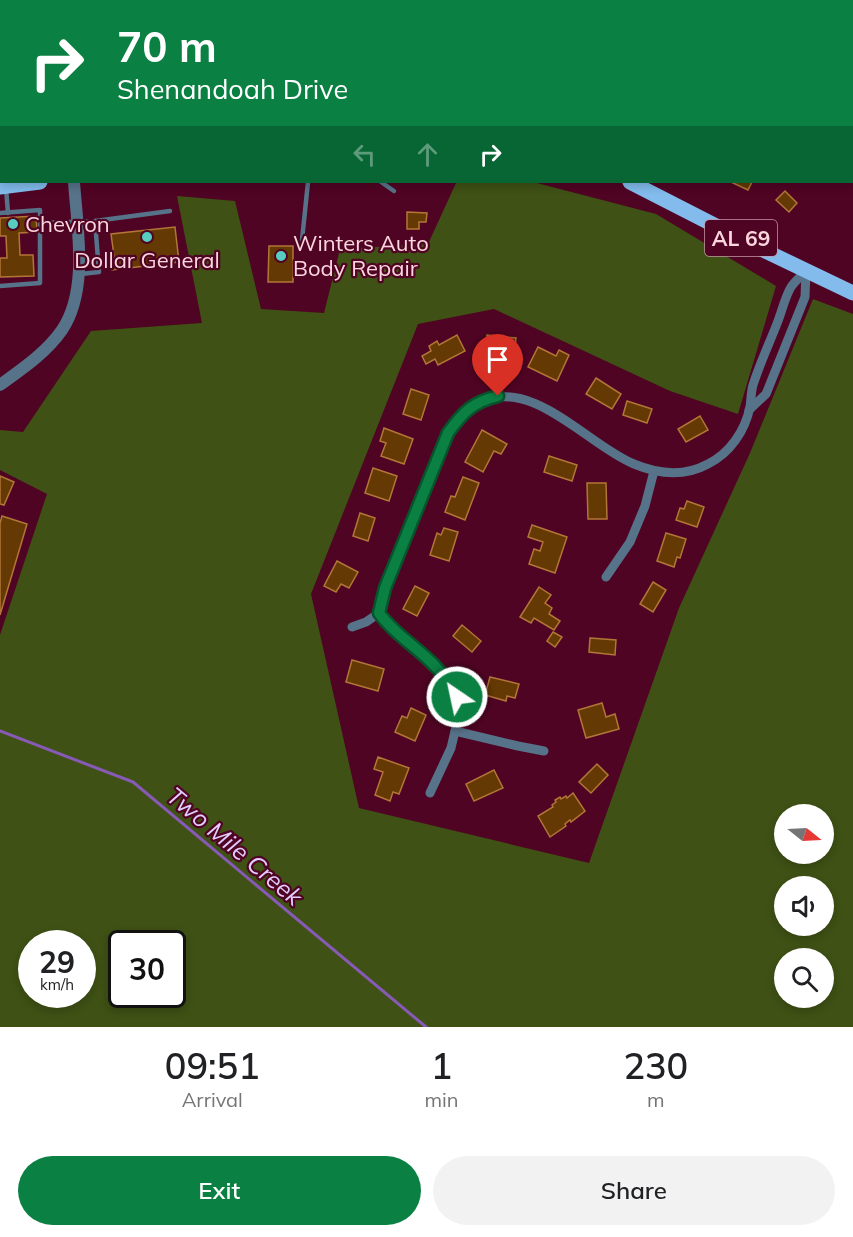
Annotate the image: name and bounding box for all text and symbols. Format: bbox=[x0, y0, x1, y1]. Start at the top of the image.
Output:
text: 70 m bbox=[117, 20, 217, 73]
icon: right bbox=[18, 24, 96, 102]
text: Shenandoah Drive bbox=[117, 72, 348, 106]
icon: left bbox=[348, 138, 381, 171]
icon: ahead bbox=[411, 138, 444, 171]
icon: right bbox=[474, 138, 507, 171]
place label: Chevron bbox=[25, 210, 110, 238]
marker: Chevron bbox=[6, 217, 20, 231]
road number: AL 69 bbox=[705, 220, 777, 256]
place label: Winters Auto Body Repair bbox=[293, 229, 429, 282]
marker: Dollar General bbox=[140, 230, 154, 244]
place label: Dollar General bbox=[74, 246, 220, 274]
marker: Winters Auto Body Repair bbox=[274, 249, 288, 263]
pin bbox=[472, 334, 523, 396]
icon: arrive bbox=[481, 343, 514, 376]
position arrow bbox=[425, 665, 489, 729]
water label: Two Mile Creek bbox=[161, 780, 310, 912]
north arrow bbox=[774, 804, 834, 864]
map controls bbox=[774, 804, 834, 1008]
button: sound bbox=[774, 876, 834, 936]
speed limit sign: 30 bbox=[108, 930, 186, 1008]
text: 29 bbox=[39, 943, 75, 981]
button: search bbox=[774, 948, 834, 1008]
text: km/h bbox=[40, 975, 74, 994]
text: 09:51 bbox=[165, 1043, 260, 1088]
text: 1 bbox=[431, 1043, 452, 1088]
text: 230 bbox=[623, 1043, 688, 1088]
text: Arrival bbox=[182, 1087, 243, 1112]
text: min bbox=[425, 1087, 459, 1112]
text: m bbox=[647, 1087, 665, 1112]
button: Exit bbox=[18, 1156, 421, 1225]
button: Share bbox=[433, 1156, 835, 1225]

